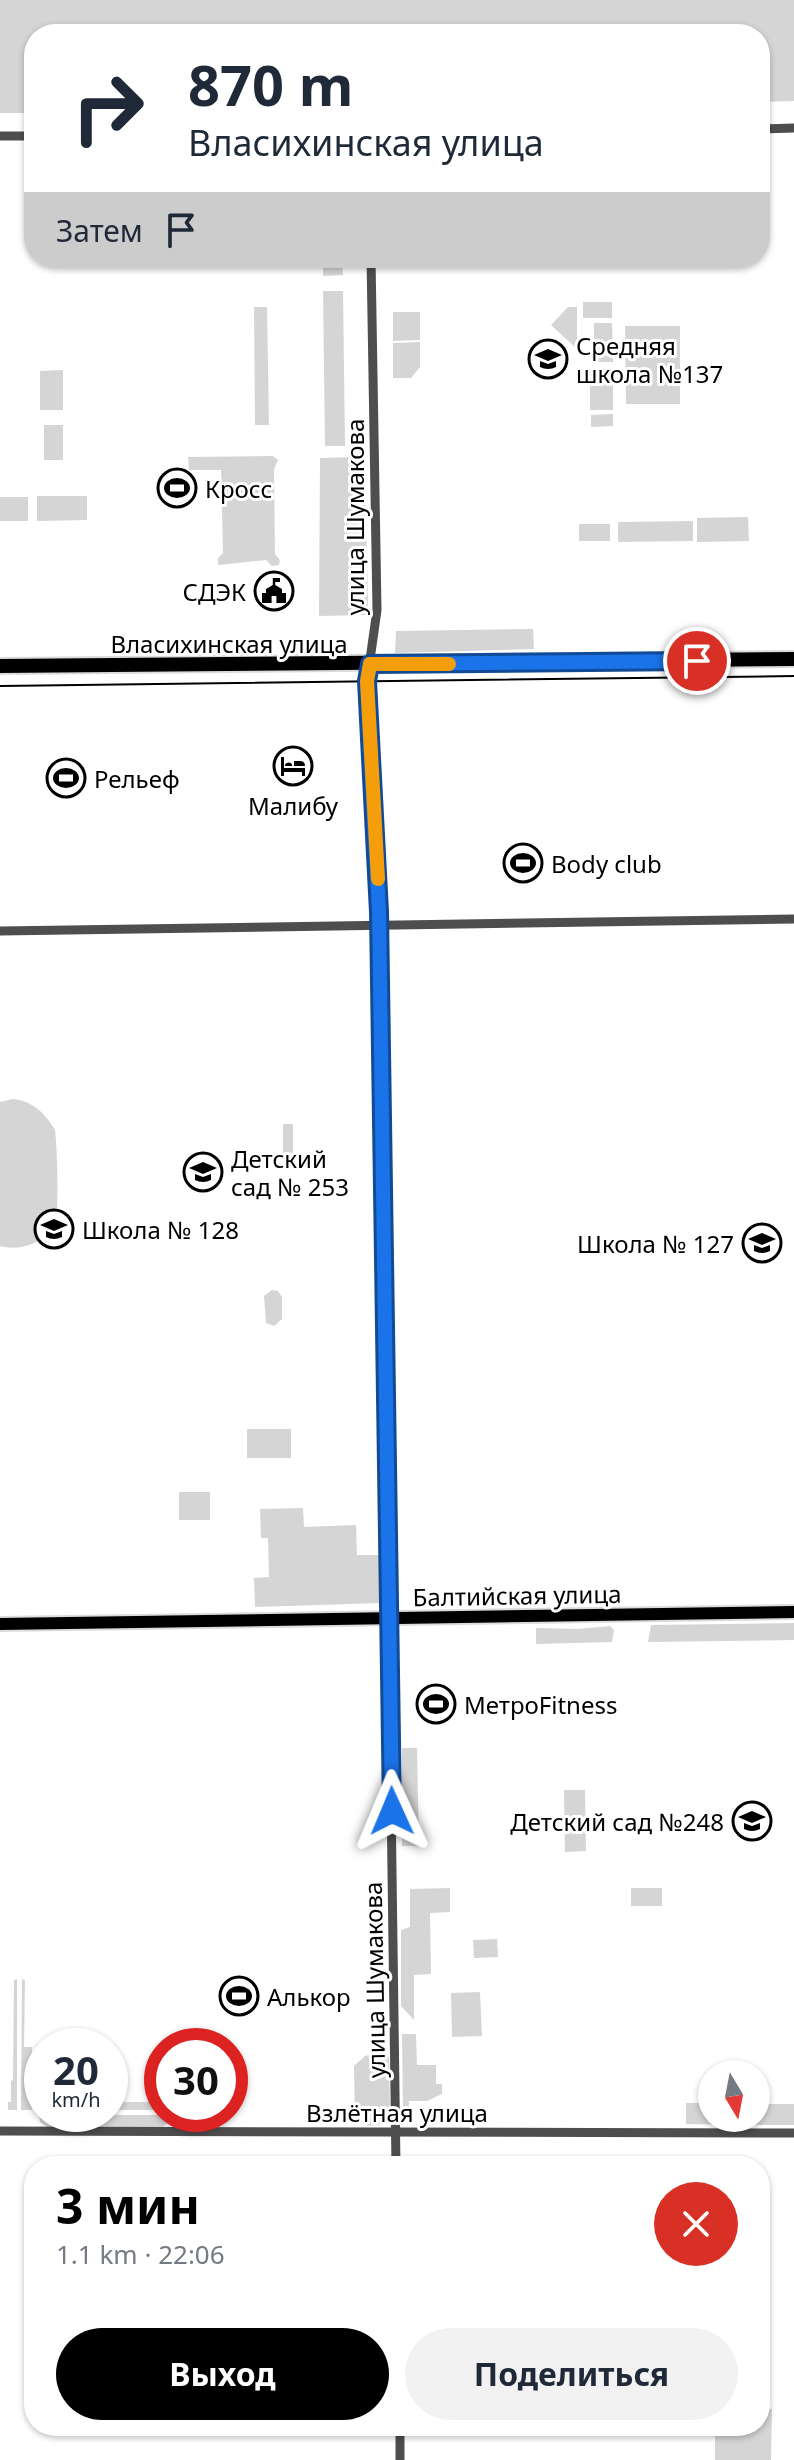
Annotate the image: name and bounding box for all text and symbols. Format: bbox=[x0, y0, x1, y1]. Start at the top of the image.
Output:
text: 870 m bbox=[188, 46, 353, 122]
icon: right bbox=[56, 56, 160, 160]
text: Власихинская улица bbox=[188, 118, 544, 167]
icon: arrive bbox=[159, 208, 203, 252]
text: Затем bbox=[56, 210, 143, 251]
place label: Средняя школа №137 bbox=[576, 329, 723, 390]
school or university icon: Средняя школа №137 bbox=[527, 338, 569, 380]
street label: улица Шумакова bbox=[338, 419, 371, 615]
sports icon: Кросс bbox=[156, 467, 198, 509]
place label: Кросс bbox=[205, 472, 272, 505]
public building icon: СДЭК bbox=[253, 570, 295, 612]
place label: СДЭК bbox=[183, 575, 246, 608]
street label: Власихинская улица bbox=[110, 627, 348, 660]
pin bbox=[663, 627, 731, 695]
icon: arrive bbox=[675, 639, 719, 683]
hotel icon: Малибу bbox=[272, 745, 314, 787]
sports icon: Рельеф bbox=[45, 757, 87, 799]
place label: Рельеф bbox=[94, 762, 180, 795]
place label: Малибу bbox=[248, 789, 339, 822]
sports icon: Body club bbox=[502, 842, 544, 884]
place label: Body club bbox=[551, 847, 662, 880]
place label: Детский сад № 253 bbox=[231, 1142, 349, 1203]
school or university icon: Детский сад № 253 bbox=[182, 1151, 224, 1193]
school or university icon: Школа № 128 bbox=[33, 1208, 75, 1250]
place label: Школа № 128 bbox=[82, 1213, 239, 1246]
school or university icon: Школа № 127 bbox=[741, 1222, 783, 1264]
place label: Школа № 127 bbox=[577, 1227, 734, 1260]
street label: Балтийская улица bbox=[412, 1577, 622, 1613]
sports icon: МетроFitness bbox=[415, 1683, 457, 1725]
place label: МетроFitness bbox=[464, 1688, 617, 1721]
position arrow bbox=[350, 1769, 434, 1853]
school or university icon: Детский сад №248 bbox=[731, 1800, 773, 1842]
place label: Детский сад №248 bbox=[510, 1805, 724, 1838]
street label: улица Шумакова bbox=[356, 1881, 392, 2079]
sports icon: Алькор bbox=[218, 1975, 260, 2017]
place label: Алькор bbox=[267, 1980, 351, 2013]
speed limit sign: 30 bbox=[144, 2028, 248, 2132]
text: 20 bbox=[53, 2042, 99, 2097]
north arrow bbox=[698, 2060, 770, 2132]
map controls bbox=[698, 2060, 770, 2132]
text: km/h bbox=[51, 2086, 101, 2113]
street label: Взлётная улица bbox=[306, 2096, 488, 2129]
text: 3 мин bbox=[56, 2173, 200, 2238]
button: close bbox=[654, 2182, 738, 2266]
text: 1.1 km · 22:06 bbox=[56, 2236, 225, 2272]
button: Выход bbox=[56, 2328, 389, 2420]
button: Поделиться bbox=[405, 2328, 738, 2420]

